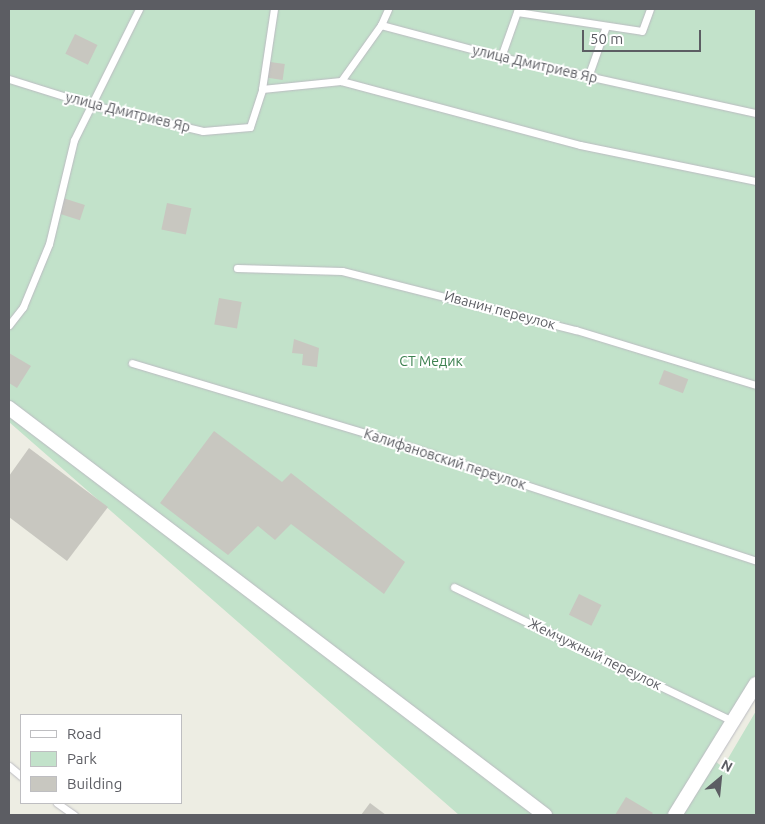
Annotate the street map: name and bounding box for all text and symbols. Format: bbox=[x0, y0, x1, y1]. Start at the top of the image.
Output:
scale bar bbox=[585, 20, 704, 52]
text: 50 m bbox=[590, 30, 623, 47]
street label: улица Дмитриев Яр bbox=[471, 41, 599, 87]
street label: улица Дмитриев Яр bbox=[64, 88, 192, 136]
street label: Иванин переулок bbox=[443, 287, 557, 333]
park label: СТ Медик bbox=[399, 353, 463, 369]
street label: Калифановский переулок bbox=[362, 425, 528, 493]
street label: Жемчужный переулок bbox=[526, 614, 664, 694]
legend bbox=[20, 714, 182, 804]
text: Road bbox=[67, 725, 102, 742]
text: Park bbox=[67, 750, 97, 767]
north arrow bbox=[695, 754, 745, 804]
text: N bbox=[719, 756, 735, 775]
text: Building bbox=[67, 775, 122, 792]

